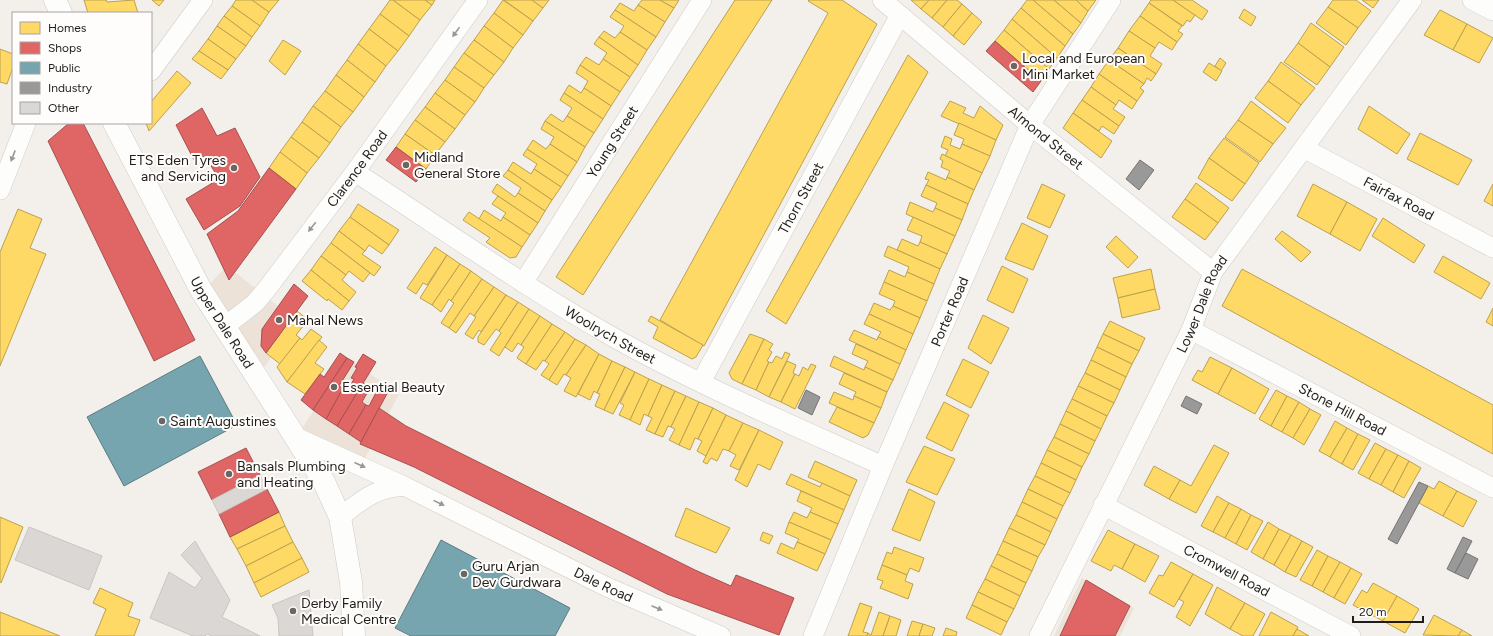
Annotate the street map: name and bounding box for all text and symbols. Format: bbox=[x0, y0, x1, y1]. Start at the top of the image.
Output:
legend bbox=[12, 12, 152, 124]
text: Homes bbox=[48, 21, 87, 35]
one-way arrow bbox=[451, 26, 460, 37]
text: Shops bbox=[48, 41, 82, 55]
place label: Local and European Mini Market bbox=[1022, 50, 1145, 83]
text: Public bbox=[48, 61, 81, 75]
marker: Local and European Mini Market bbox=[1009, 61, 1019, 71]
text: Industry bbox=[48, 81, 93, 95]
text: Other bbox=[48, 101, 79, 115]
street label: Almond Street bbox=[1005, 102, 1086, 173]
street label: Young Street bbox=[584, 103, 642, 181]
street label: Clarence Road bbox=[323, 127, 391, 211]
place label: Midland General Store bbox=[414, 149, 501, 182]
one-way arrow bbox=[10, 151, 16, 162]
place label: ETS Eden Tyres and Servicing bbox=[129, 152, 226, 185]
marker: Midland General Store bbox=[401, 160, 411, 170]
street label: Thorn Street bbox=[775, 160, 827, 237]
marker: ETS Eden Tyres and Servicing bbox=[229, 163, 239, 173]
street label: Fairfax Road bbox=[1360, 173, 1437, 224]
one-way arrow bbox=[308, 221, 317, 232]
street label: Lower Dale Road bbox=[1173, 252, 1231, 356]
street label: Upper Dale Road bbox=[187, 274, 257, 372]
street label: Porter Road bbox=[928, 274, 973, 349]
street label: Woolrych Street bbox=[561, 303, 659, 368]
place label: Mahal News bbox=[287, 312, 363, 329]
marker: Mahal News bbox=[274, 315, 284, 325]
place label: Essential Beauty bbox=[342, 379, 445, 396]
street label: Stone Hill Road bbox=[1296, 380, 1389, 440]
marker: Essential Beauty bbox=[329, 382, 339, 392]
place label: Saint Augustines bbox=[170, 413, 276, 430]
marker: Saint Augustines bbox=[157, 416, 167, 426]
place label: Bansals Plumbing and Heating bbox=[237, 458, 346, 491]
one-way arrow bbox=[354, 462, 365, 468]
marker: Bansals Plumbing and Heating bbox=[224, 469, 234, 479]
one-way arrow bbox=[433, 500, 444, 506]
street label: Cromwell Road bbox=[1181, 541, 1273, 601]
place label: Guru Arjan Dev Gurdwara bbox=[472, 558, 561, 591]
street label: Dale Road bbox=[571, 564, 635, 606]
marker: Guru Arjan Dev Gurdwara bbox=[459, 569, 469, 579]
place label: Derby Family Medical Centre bbox=[301, 595, 397, 628]
scale bar bbox=[1353, 598, 1423, 624]
text: 20 m bbox=[1359, 605, 1387, 619]
marker: Derby Family Medical Centre bbox=[288, 606, 298, 616]
one-way arrow bbox=[651, 606, 663, 612]

